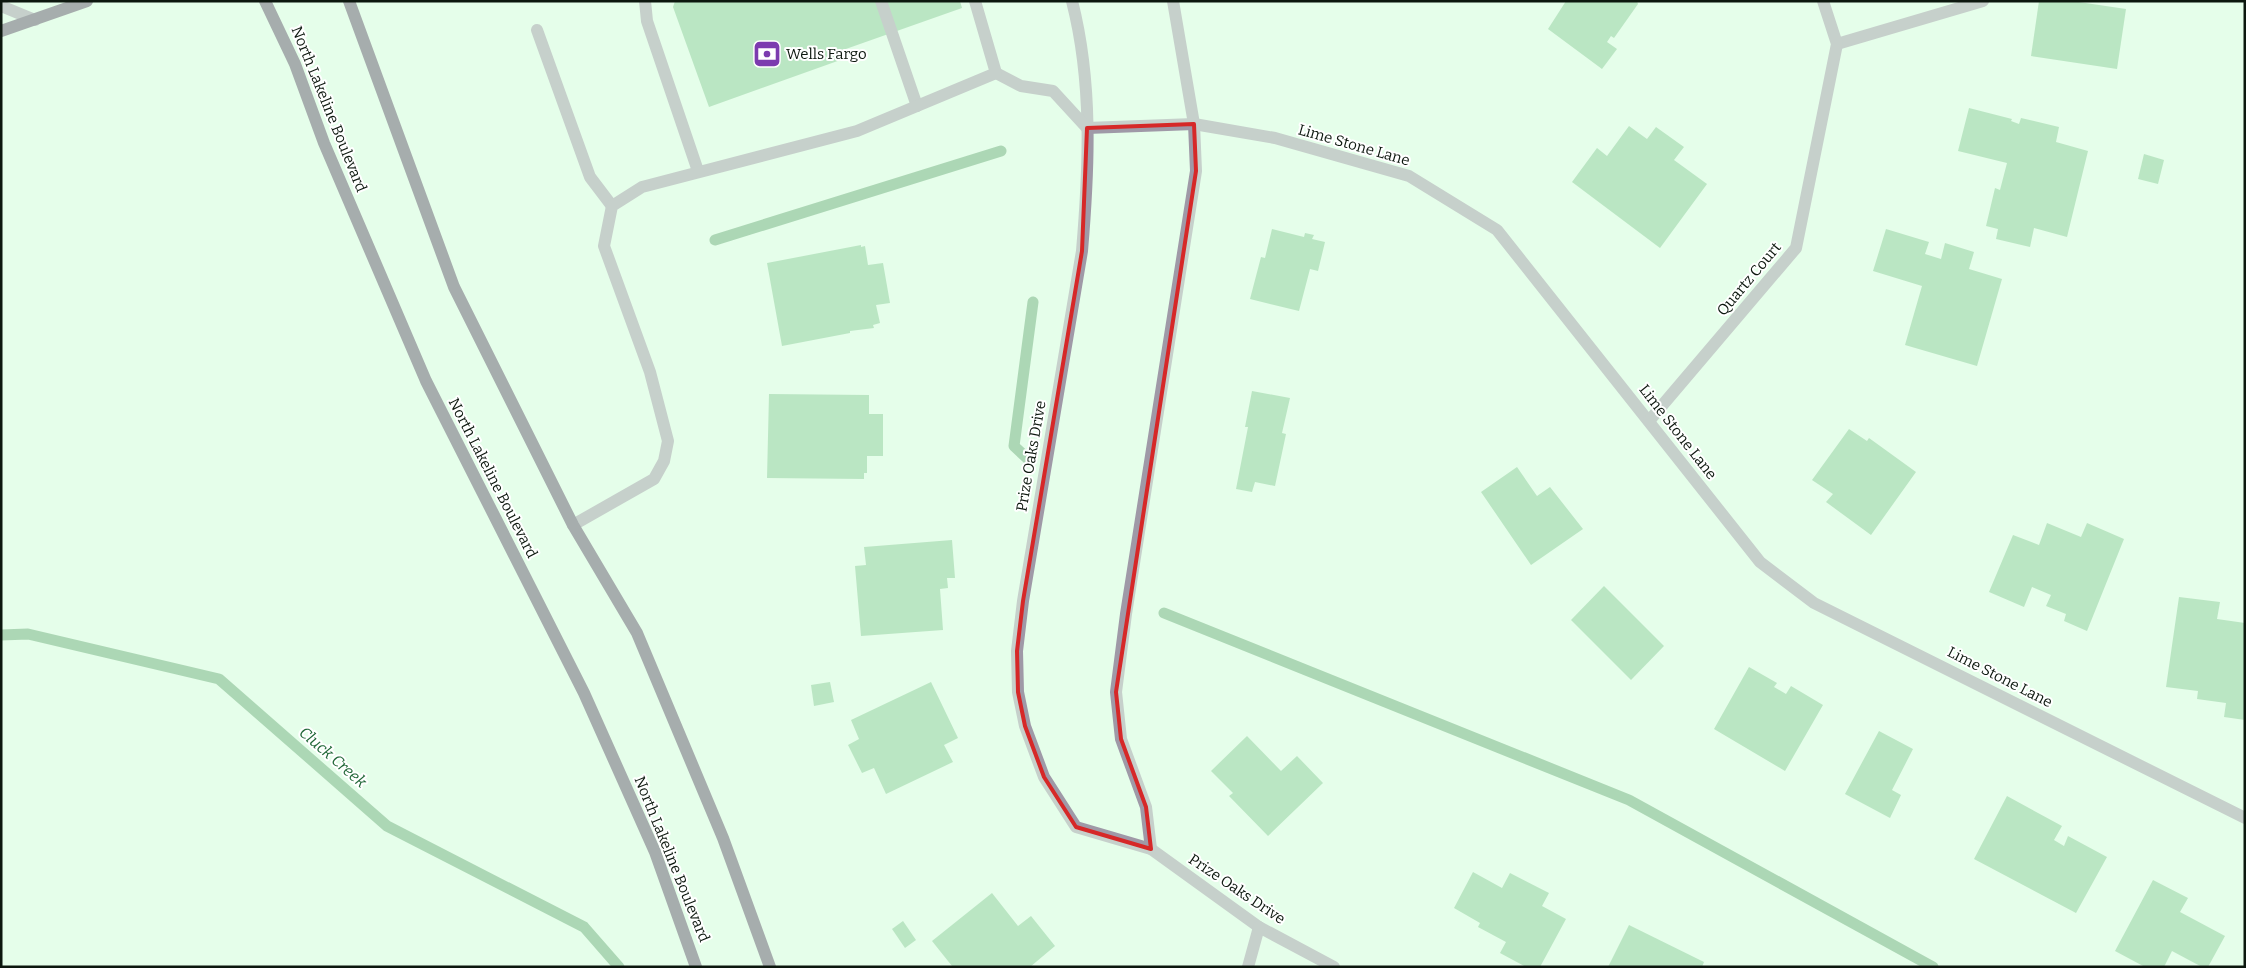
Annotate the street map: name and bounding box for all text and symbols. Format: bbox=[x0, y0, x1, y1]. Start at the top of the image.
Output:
street label: North Lakeline Boulevard bbox=[287, 24, 371, 195]
bank icon: Wells Fargo bbox=[752, 39, 782, 69]
place label: Wells Fargo bbox=[786, 45, 867, 63]
street label: Lime Stone Lane bbox=[1296, 120, 1412, 170]
street label: Quartz Court bbox=[1713, 238, 1785, 319]
street label: Lime Stone Lane bbox=[1635, 381, 1721, 483]
street label: North Lakeline Boulevard bbox=[445, 395, 541, 561]
street label: Prize Oaks Drive bbox=[1012, 399, 1050, 513]
street label: Lime Stone Lane bbox=[1945, 643, 2055, 711]
water label: Cluck Creek bbox=[295, 723, 371, 792]
street label: North Lakeline Boulevard bbox=[630, 774, 714, 945]
street label: Prize Oaks Drive bbox=[1185, 850, 1289, 928]

